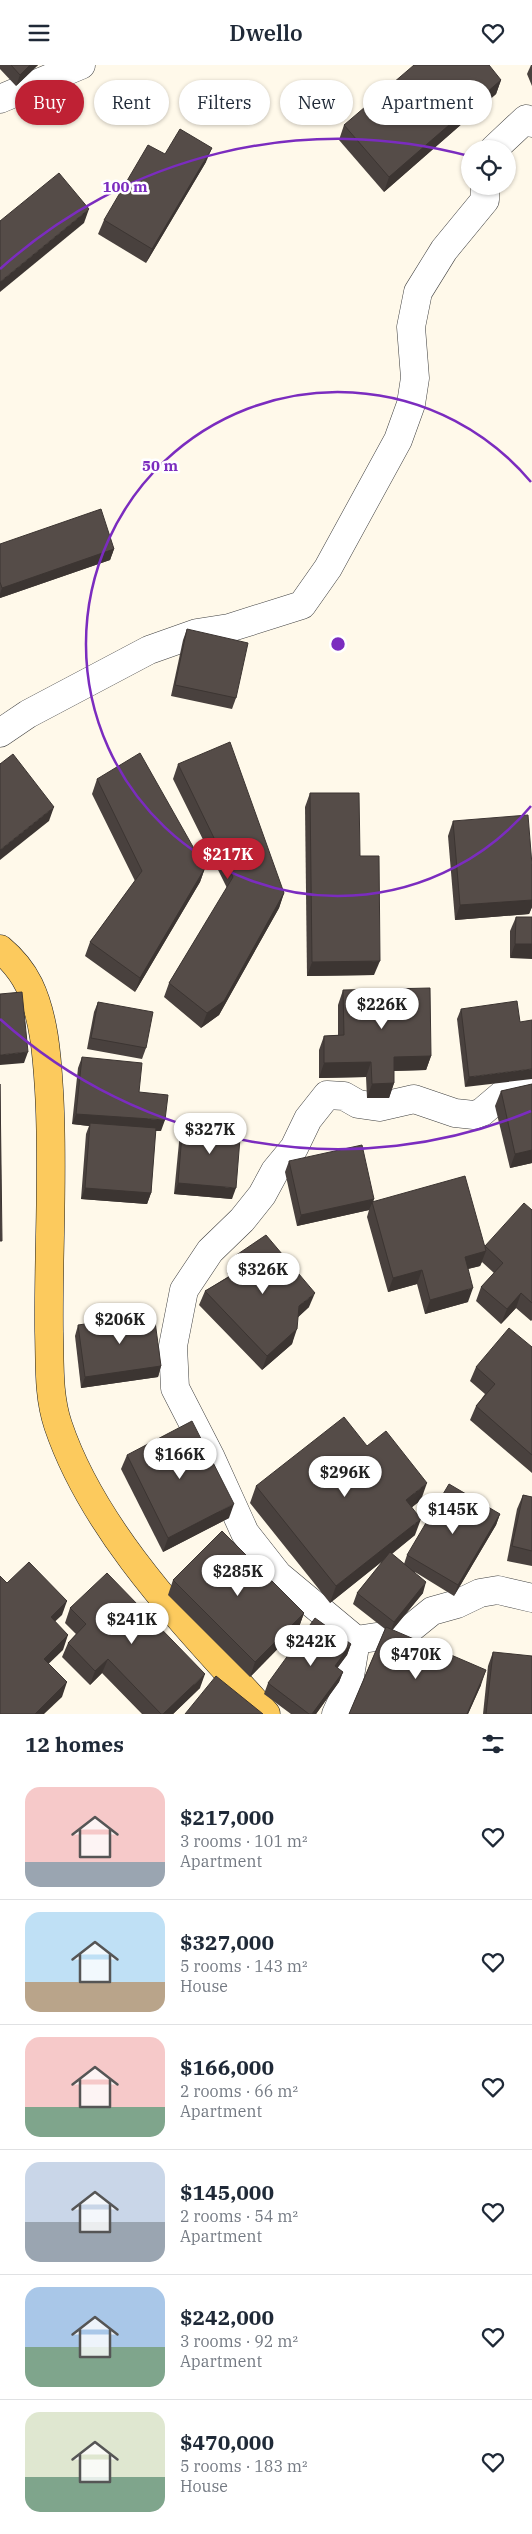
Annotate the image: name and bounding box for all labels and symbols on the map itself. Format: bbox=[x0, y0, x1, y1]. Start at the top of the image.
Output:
text: 100 m bbox=[102, 177, 148, 196]
text: 50 m bbox=[142, 456, 178, 475]
centre of rings bbox=[329, 635, 347, 653]
pin: $217K bbox=[193, 837, 263, 880]
pin: $226K bbox=[347, 987, 417, 1030]
pin: $327K bbox=[175, 1113, 245, 1155]
pin: $326K bbox=[228, 1253, 298, 1295]
pin: $206K bbox=[85, 1303, 155, 1345]
pin: $166K bbox=[145, 1437, 215, 1480]
pin: $296K bbox=[310, 1455, 380, 1498]
pin: $145K bbox=[418, 1493, 488, 1535]
pin: $285K bbox=[203, 1555, 273, 1597]
pin: $241K bbox=[97, 1603, 167, 1645]
pin: $242K bbox=[276, 1625, 346, 1667]
pin: $470K bbox=[381, 1637, 451, 1680]

